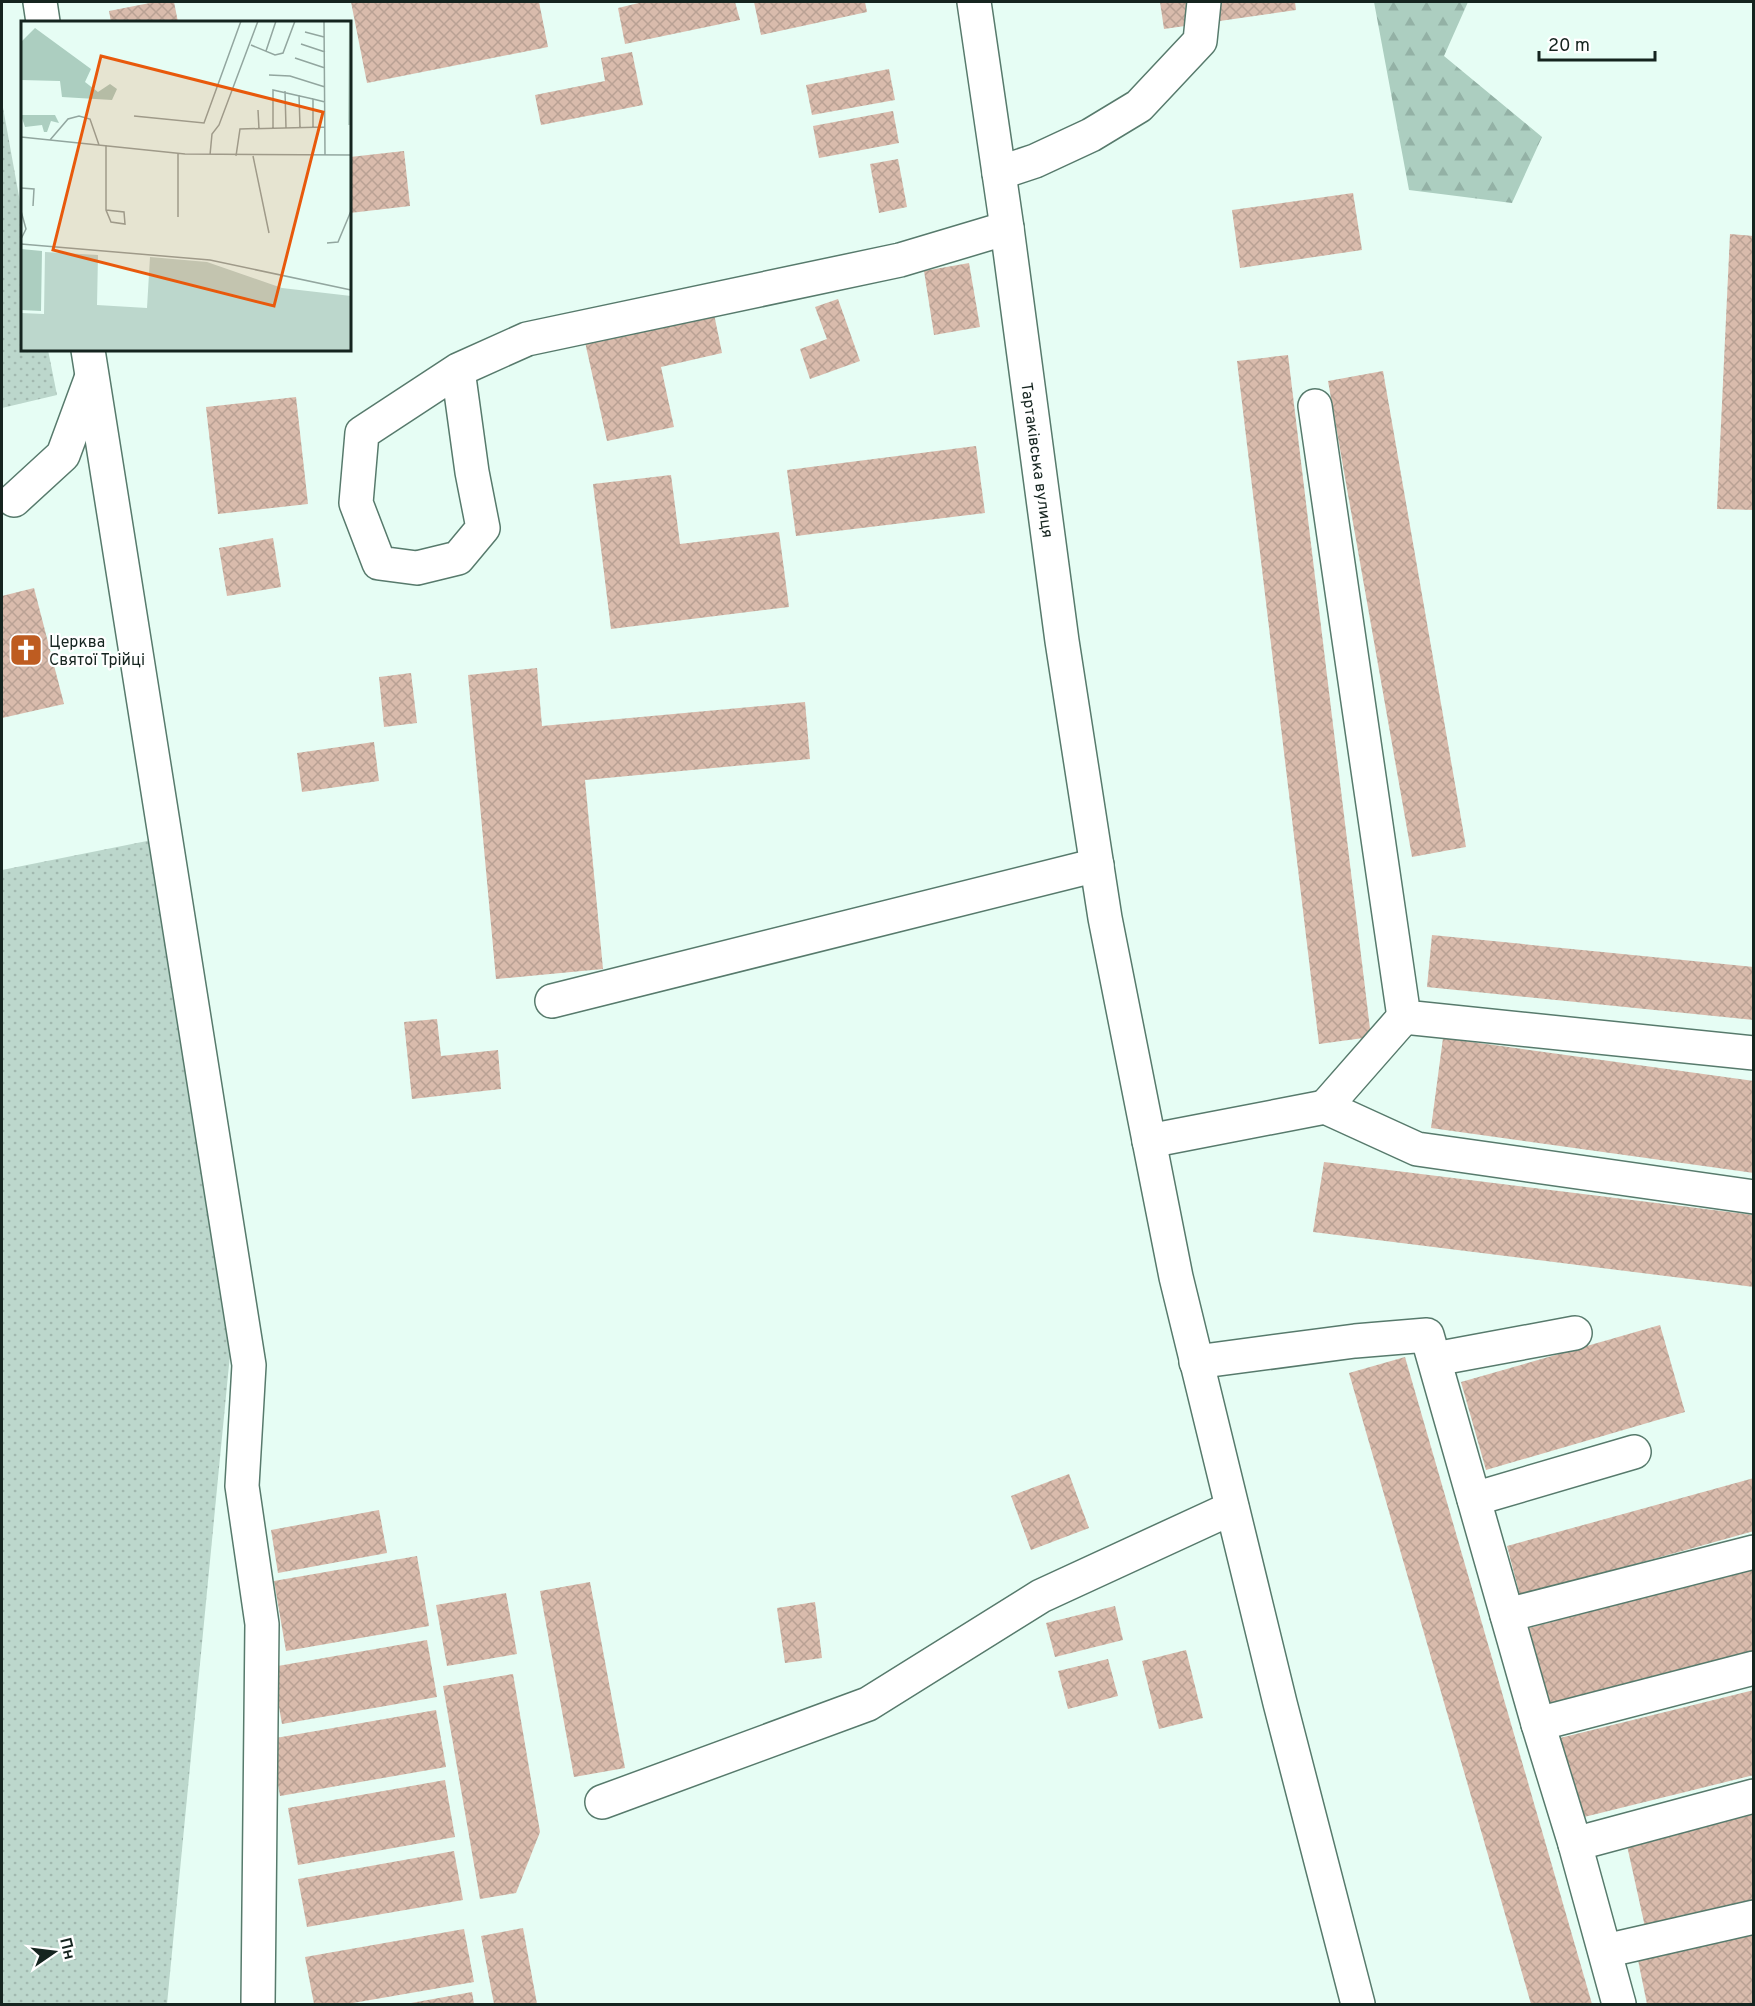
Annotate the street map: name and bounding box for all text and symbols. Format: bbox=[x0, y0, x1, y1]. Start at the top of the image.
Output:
inset map bbox=[21, 21, 351, 351]
scale bar bbox=[1539, 24, 1654, 62]
text: 20 m bbox=[1548, 35, 1590, 58]
street label: Тартаківська вулиця bbox=[1015, 381, 1057, 539]
church icon: Церква Святої Трійці bbox=[8, 632, 44, 668]
place label: Церква Святої Трійці bbox=[49, 633, 145, 671]
north arrow bbox=[24, 1922, 84, 1982]
text: Пн bbox=[54, 1936, 79, 1962]

